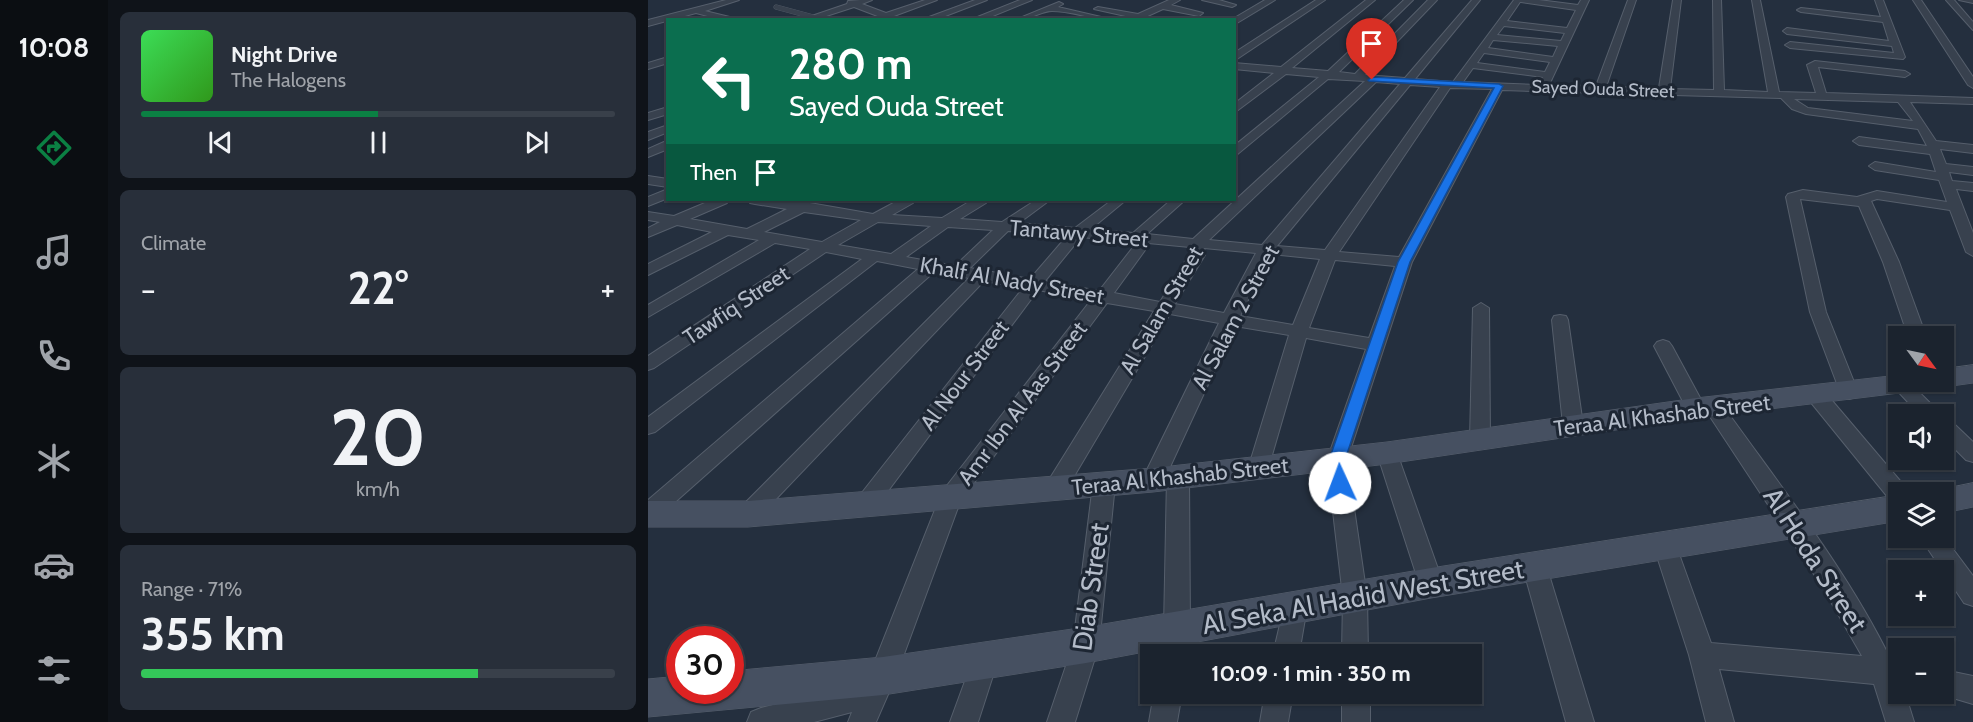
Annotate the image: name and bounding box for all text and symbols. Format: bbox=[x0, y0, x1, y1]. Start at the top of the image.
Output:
pin bbox=[1346, 18, 1397, 80]
icon: arrive bbox=[1355, 27, 1388, 60]
text: 10:08 bbox=[19, 31, 89, 64]
text: 280 m bbox=[789, 38, 912, 90]
text: Night Drive bbox=[231, 41, 337, 68]
icon: left bbox=[690, 42, 768, 120]
text: The Halogens bbox=[231, 68, 346, 92]
street label: Sayed Ouda Street bbox=[1531, 76, 1675, 102]
text: Sayed Ouda Street bbox=[789, 90, 1004, 123]
icon: previous bbox=[204, 126, 237, 159]
icon: pause bbox=[362, 126, 395, 159]
icon: next bbox=[520, 126, 553, 159]
icon: directions bbox=[33, 127, 75, 169]
icon: arrive bbox=[749, 156, 782, 189]
text: Then bbox=[690, 159, 737, 186]
street label: Tantawy Street bbox=[1008, 214, 1150, 253]
icon: music bbox=[33, 231, 75, 273]
text: Climate bbox=[141, 231, 206, 255]
street label: Al Salam 2 Street bbox=[1186, 240, 1285, 394]
street label: Al Salam Street bbox=[1114, 241, 1209, 379]
street label: Khalf Al Nady Street bbox=[918, 251, 1107, 310]
street label: Tawfiq Street bbox=[678, 260, 795, 351]
text: 22° bbox=[348, 261, 408, 315]
text: − bbox=[141, 269, 156, 309]
text: + bbox=[600, 269, 615, 309]
street label: Al Nour Street bbox=[914, 314, 1015, 436]
street label: Amr Ibn Al Aas Street bbox=[952, 316, 1093, 490]
north arrow bbox=[1888, 326, 1954, 392]
map controls bbox=[1888, 326, 1954, 704]
icon: phone bbox=[33, 335, 75, 377]
street label: Teraa Al Khashab Street bbox=[1552, 389, 1772, 442]
text: 20 bbox=[330, 390, 426, 485]
button: sound bbox=[1888, 404, 1954, 470]
icon: climate bbox=[33, 440, 75, 482]
position arrow bbox=[1308, 451, 1372, 515]
street label: Teraa Al Khashab Street bbox=[1070, 452, 1290, 501]
text: km/h bbox=[356, 477, 400, 501]
street label: Al Hoda Street bbox=[1756, 481, 1874, 638]
button: layers bbox=[1888, 482, 1954, 548]
street label: Diab Street bbox=[1065, 521, 1116, 653]
icon: car bbox=[33, 544, 75, 586]
street label: Al Seka Al Hadid West Street bbox=[1200, 552, 1526, 641]
button: + bbox=[1888, 560, 1954, 626]
text: Range · 71% bbox=[141, 577, 242, 601]
text: 355 km bbox=[141, 607, 285, 661]
speed limit sign: 30 bbox=[666, 626, 744, 704]
button: − bbox=[1888, 638, 1954, 704]
icon: filters bbox=[33, 649, 75, 691]
text: 10:09 · 1 min · 350 m bbox=[1211, 660, 1411, 687]

